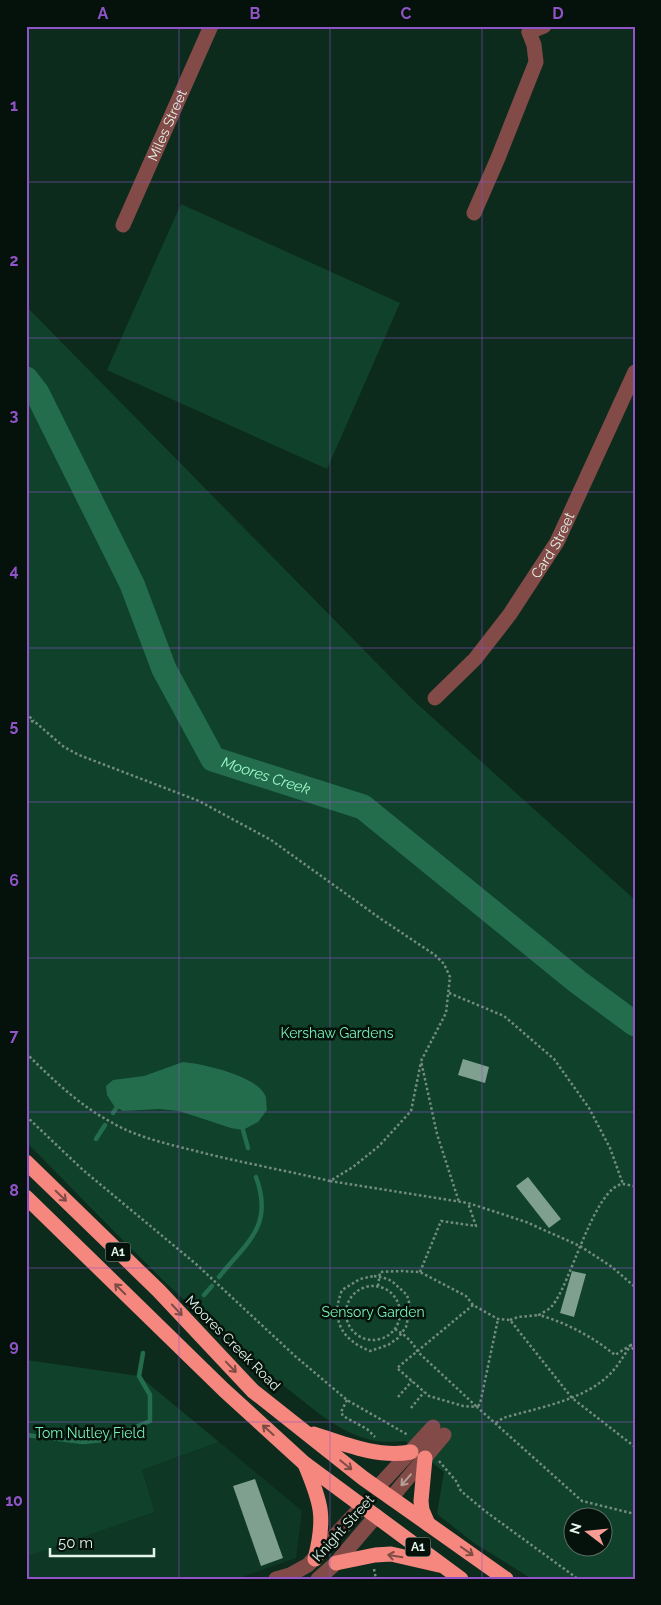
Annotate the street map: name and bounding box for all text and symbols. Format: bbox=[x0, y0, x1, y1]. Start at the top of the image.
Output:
text: A bbox=[98, 4, 109, 23]
text: B bbox=[250, 4, 261, 23]
text: C bbox=[401, 4, 412, 23]
text: D bbox=[552, 4, 564, 23]
street label: Miles Street bbox=[144, 87, 190, 164]
text: 1 bbox=[10, 96, 18, 115]
text: 2 bbox=[9, 251, 19, 270]
text: 3 bbox=[10, 406, 19, 425]
street label: Card Street bbox=[528, 510, 578, 581]
text: 4 bbox=[9, 561, 19, 580]
text: 5 bbox=[10, 716, 19, 735]
water label: Moores Creek bbox=[219, 753, 313, 799]
text: 6 bbox=[9, 871, 19, 890]
park label: Kershaw Gardens bbox=[281, 1025, 394, 1041]
text: 7 bbox=[10, 1026, 19, 1045]
text: 8 bbox=[9, 1181, 19, 1200]
one-way arrow bbox=[55, 1190, 67, 1202]
road number: A1 bbox=[106, 1242, 130, 1262]
one-way arrow bbox=[114, 1283, 127, 1295]
street label: Moores Creek Road bbox=[182, 1292, 284, 1394]
one-way arrow bbox=[171, 1304, 183, 1317]
park label: Sensory Garden bbox=[321, 1304, 425, 1320]
text: 9 bbox=[9, 1336, 19, 1355]
one-way arrow bbox=[224, 1361, 237, 1373]
park label: Tom Nutley Field bbox=[35, 1425, 145, 1441]
one-way arrow bbox=[262, 1425, 275, 1436]
one-way arrow bbox=[339, 1459, 352, 1470]
one-way arrow bbox=[401, 1473, 412, 1486]
text: 10 bbox=[5, 1491, 23, 1510]
street label: Knight Street bbox=[309, 1491, 377, 1565]
north arrow bbox=[564, 1508, 614, 1558]
text: N bbox=[566, 1521, 585, 1536]
scale bar bbox=[50, 1525, 154, 1557]
text: 50 m bbox=[58, 1534, 93, 1552]
road number: A1 bbox=[406, 1538, 430, 1556]
one-way arrow bbox=[460, 1546, 474, 1556]
one-way arrow bbox=[387, 1550, 403, 1560]

